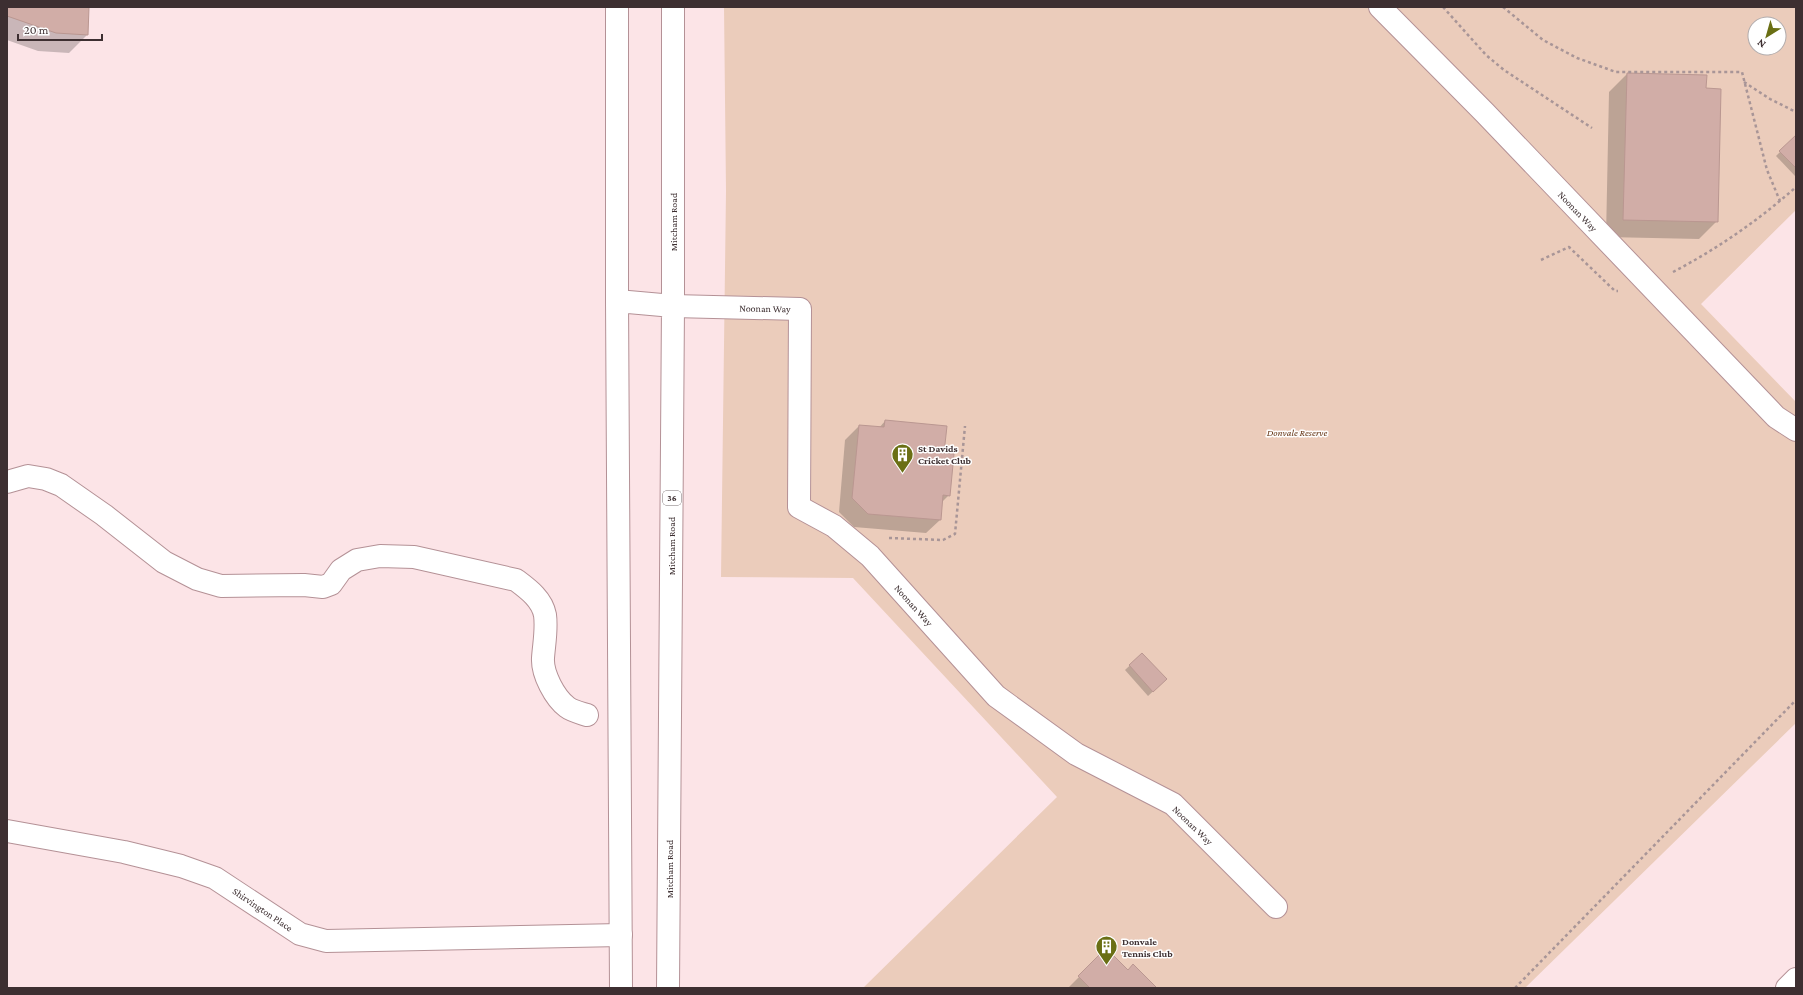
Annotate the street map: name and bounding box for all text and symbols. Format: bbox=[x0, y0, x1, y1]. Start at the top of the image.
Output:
scale bar bbox=[18, 16, 102, 42]
north arrow bbox=[1747, 16, 1787, 56]
text: 20 m bbox=[24, 23, 49, 37]
text: N bbox=[1754, 37, 1768, 51]
street label: Noonan Way bbox=[1556, 189, 1600, 234]
street label: Mitcham Road bbox=[668, 192, 679, 251]
street label: Noonan Way bbox=[739, 303, 791, 314]
park label: Donvale Reserve bbox=[1267, 427, 1328, 438]
building icon: St Davids Cricket Club bbox=[890, 441, 916, 474]
place label: St Davids Cricket Club bbox=[918, 443, 972, 466]
road number: 36 bbox=[663, 491, 681, 505]
street label: Mitcham Road bbox=[666, 516, 677, 575]
street label: Noonan Way bbox=[892, 582, 935, 628]
street label: Noonan Way bbox=[1170, 803, 1215, 848]
street label: Mitcham Road bbox=[664, 839, 675, 898]
street label: Shirvington Place bbox=[231, 885, 295, 934]
building icon: Donvale Tennis Club bbox=[1093, 934, 1119, 967]
place label: Donvale Tennis Club bbox=[1122, 936, 1173, 959]

